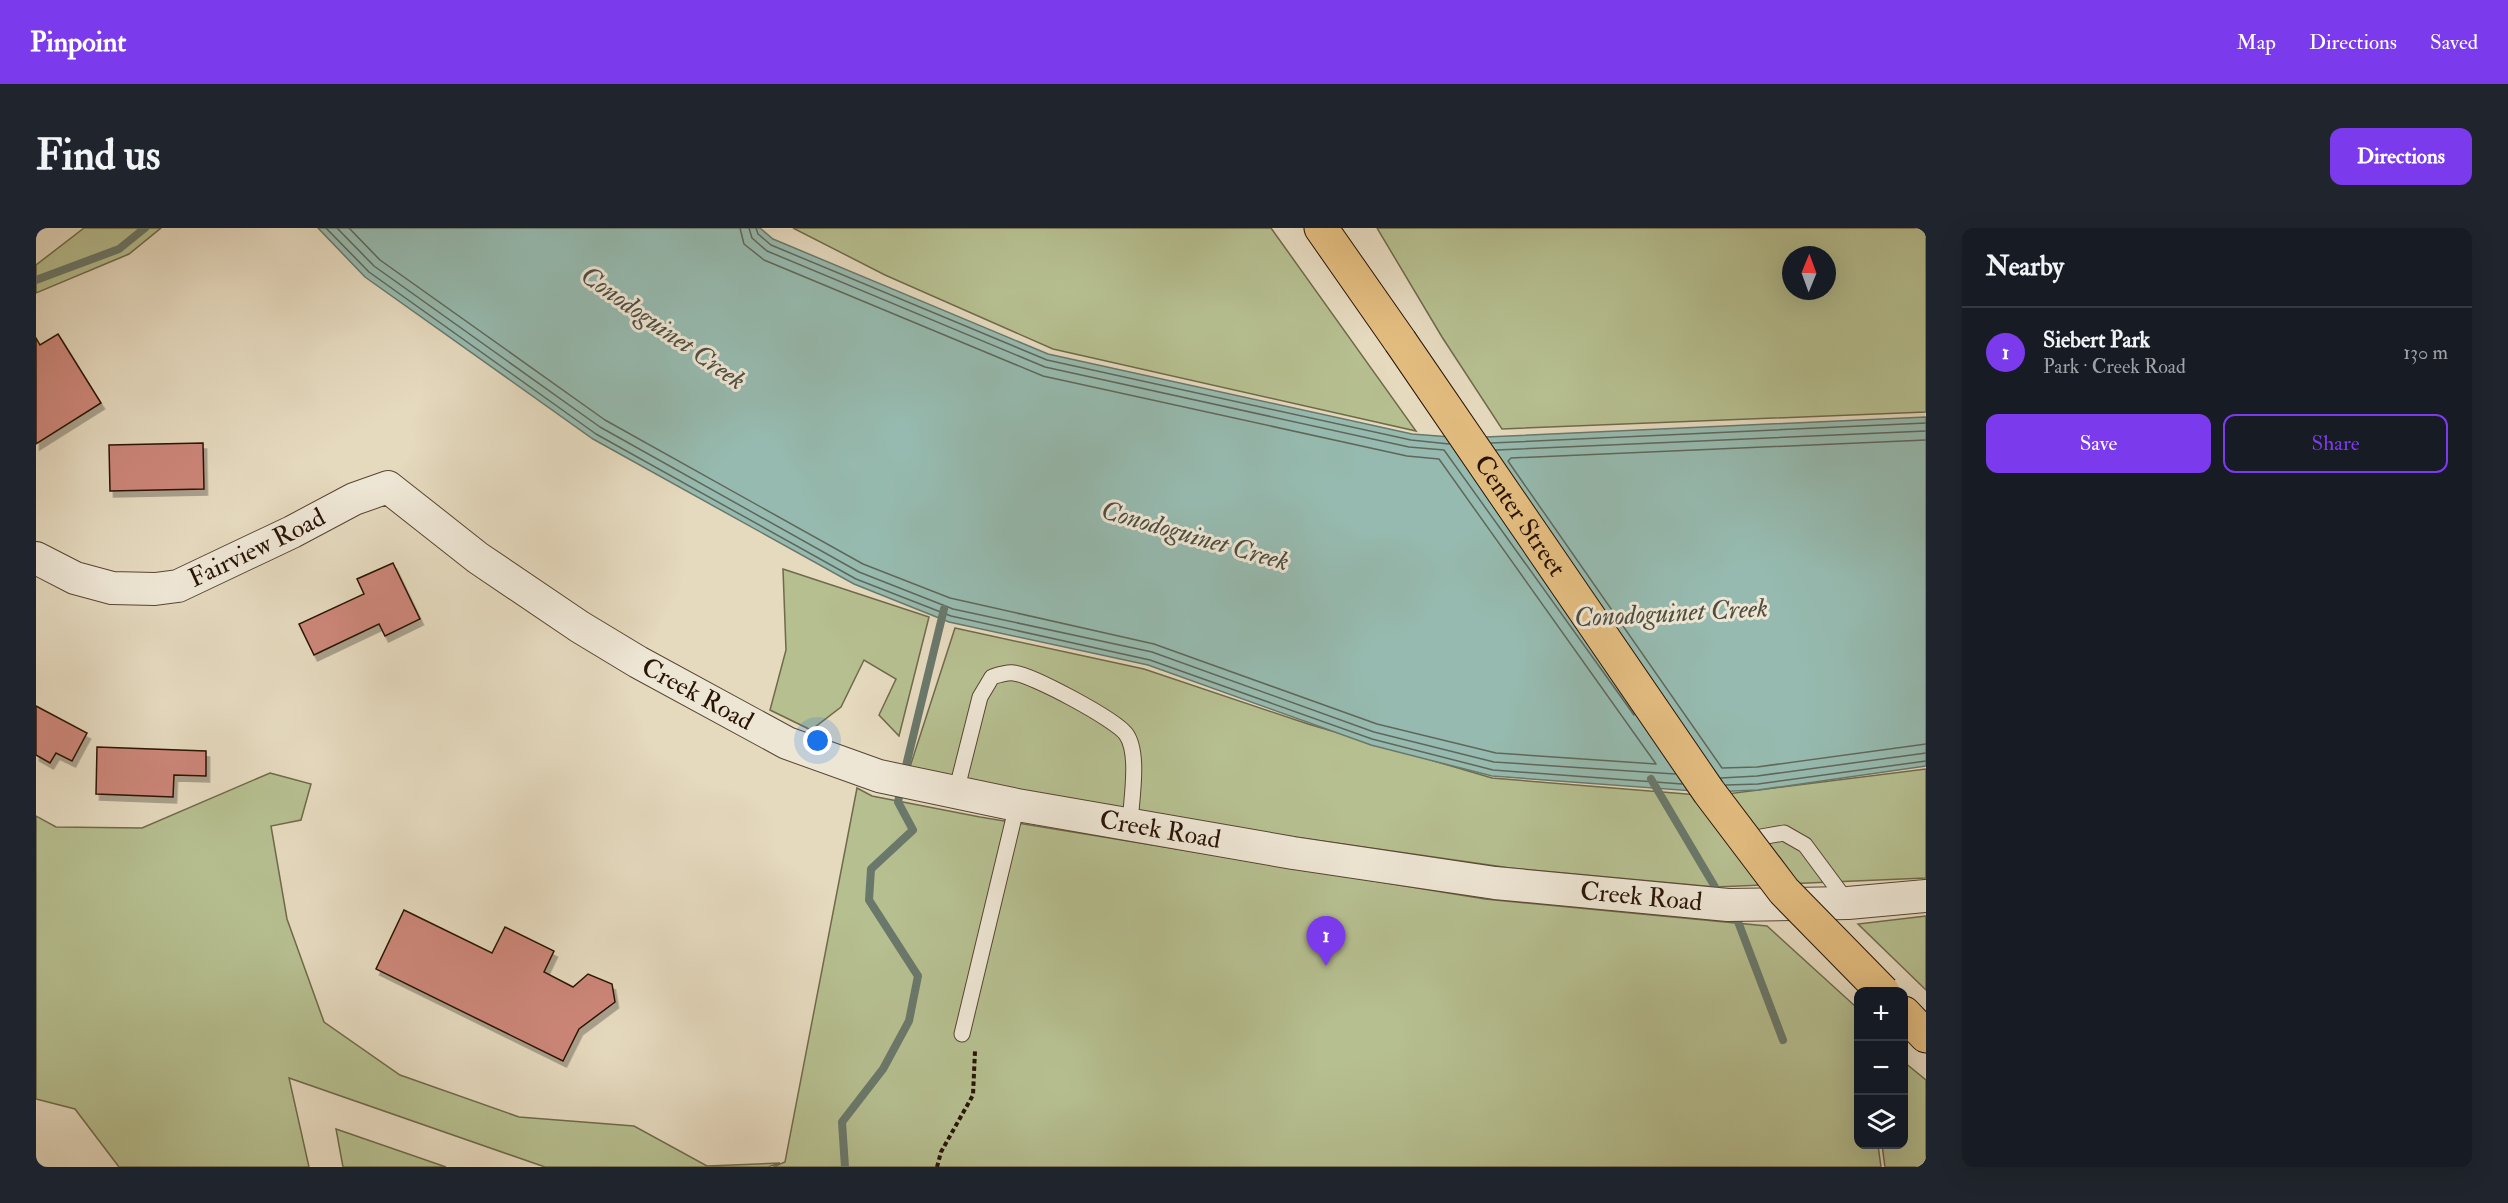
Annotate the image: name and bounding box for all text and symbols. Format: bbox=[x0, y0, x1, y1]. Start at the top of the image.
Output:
text: Pinpoint bbox=[30, 25, 126, 60]
text: Map bbox=[2236, 29, 2276, 56]
text: Directions bbox=[2309, 29, 2397, 56]
text: Saved bbox=[2430, 29, 2478, 56]
button: Directions bbox=[2330, 128, 2472, 185]
text: Find us bbox=[36, 130, 160, 182]
north arrow bbox=[1782, 246, 1836, 300]
text: Nearby bbox=[1986, 251, 2064, 283]
water label: Conodoguinet Creek bbox=[574, 259, 752, 397]
text: Siebert Park bbox=[2043, 326, 2150, 354]
text: 1 bbox=[2002, 340, 2009, 365]
text: 130 m bbox=[2403, 340, 2448, 365]
text: Park · Creek Road bbox=[2043, 354, 2186, 379]
button: Save bbox=[1986, 414, 2211, 473]
button: Share bbox=[2223, 414, 2448, 473]
street label: Center Street bbox=[1467, 449, 1573, 583]
water label: Conodoguinet Creek bbox=[1097, 493, 1293, 579]
street label: Fairview Road bbox=[183, 501, 331, 595]
water label: Conodoguinet Creek bbox=[1573, 591, 1769, 635]
street label: Creek Road bbox=[636, 651, 759, 738]
your location bbox=[803, 726, 832, 755]
street label: Creek Road bbox=[1097, 804, 1223, 856]
street label: Creek Road bbox=[1579, 875, 1704, 919]
pin: 1 bbox=[1306, 916, 1346, 966]
map controls bbox=[1854, 987, 1908, 1149]
button: + bbox=[1854, 987, 1908, 1041]
button: − bbox=[1854, 1041, 1908, 1095]
button: layers bbox=[1854, 1095, 1908, 1149]

